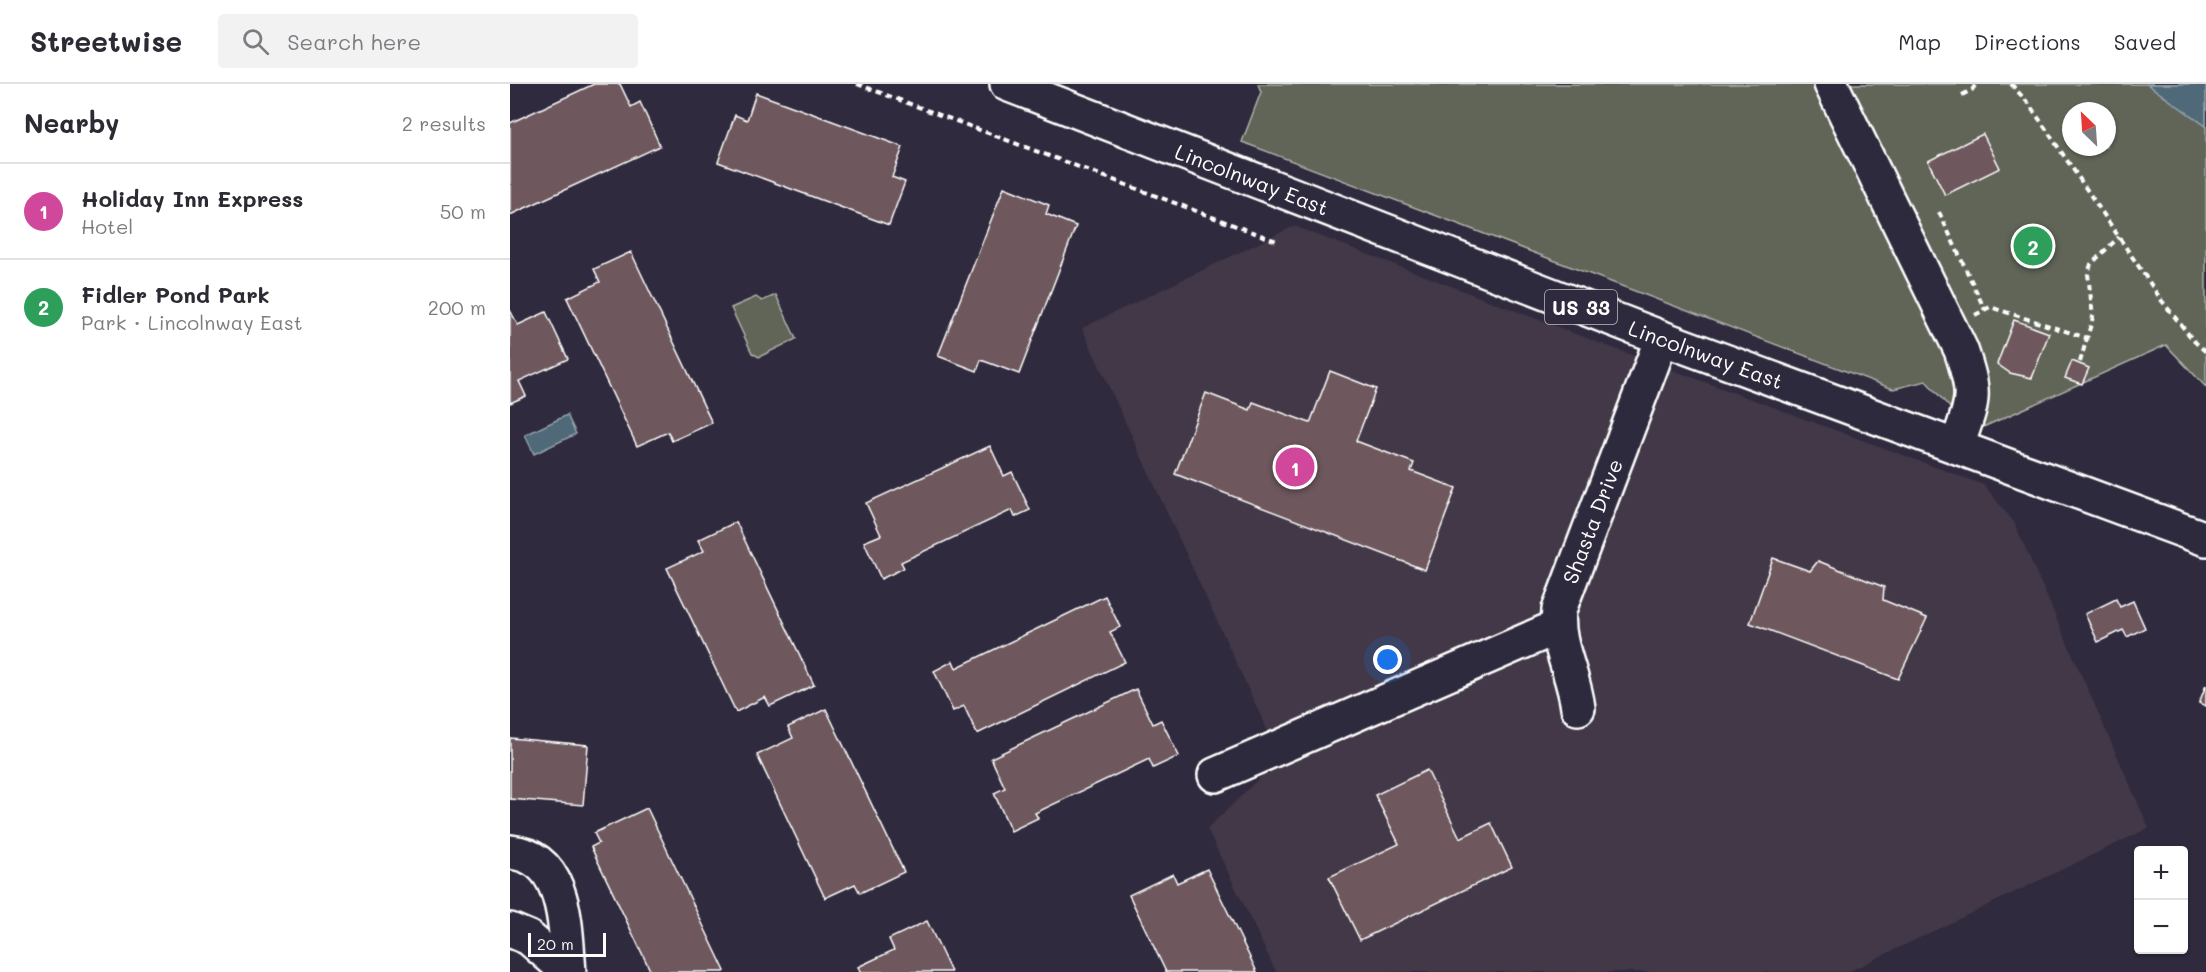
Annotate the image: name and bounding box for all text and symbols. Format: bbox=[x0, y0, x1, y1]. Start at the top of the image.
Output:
search box bbox=[218, 14, 638, 68]
text: Streetwise bbox=[30, 23, 182, 59]
icon: search bbox=[239, 25, 272, 58]
text: Search here bbox=[287, 27, 421, 56]
text: Map bbox=[1898, 28, 1941, 55]
text: Directions bbox=[1974, 28, 2081, 55]
text: Saved bbox=[2114, 28, 2176, 55]
north arrow bbox=[2062, 102, 2116, 156]
text: Nearby bbox=[24, 106, 119, 140]
text: 2 results bbox=[402, 110, 486, 136]
street label: Lincolnway East bbox=[1171, 137, 1333, 221]
text: Holiday Inn Express bbox=[81, 184, 303, 213]
text: 1 bbox=[39, 198, 48, 224]
text: 50 m bbox=[440, 198, 486, 224]
text: Hotel bbox=[81, 213, 133, 239]
pin: 2 bbox=[2014, 224, 2053, 268]
text: Fidler Pond Park bbox=[81, 280, 270, 309]
road number: US 33 bbox=[1545, 290, 1617, 324]
text: 2 bbox=[38, 294, 49, 320]
text: 200 m bbox=[428, 294, 486, 320]
text: Park · Lincolnway East bbox=[81, 309, 303, 335]
street label: Lincolnway East bbox=[1625, 314, 1787, 394]
pin: 1 bbox=[1276, 444, 1314, 490]
street label: Shasta Drive bbox=[1556, 455, 1628, 587]
your location bbox=[1373, 645, 1402, 674]
map controls bbox=[2134, 846, 2188, 954]
button: + bbox=[2134, 846, 2188, 900]
button: − bbox=[2134, 900, 2188, 954]
scale bar bbox=[528, 930, 606, 958]
text: 20 m bbox=[537, 933, 574, 954]

